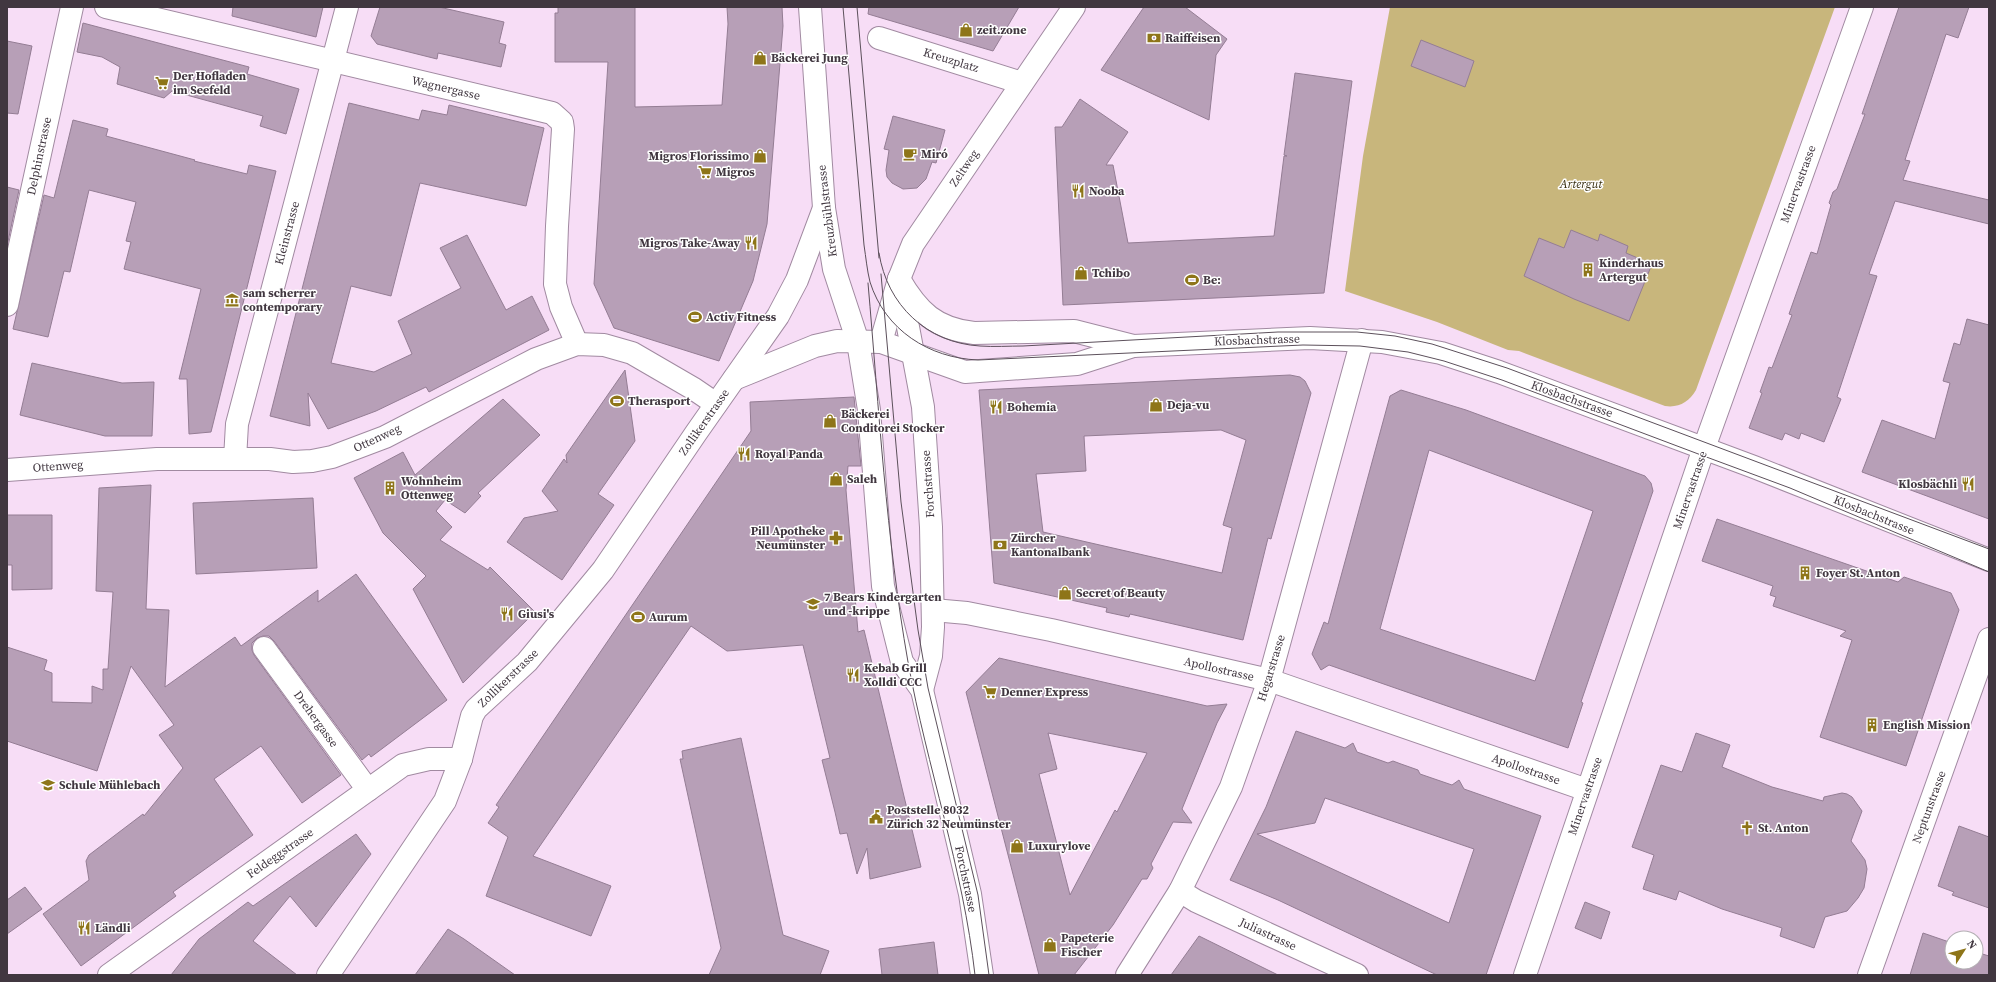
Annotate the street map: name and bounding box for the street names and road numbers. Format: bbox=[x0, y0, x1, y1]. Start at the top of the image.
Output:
street label: Kreuzplatz bbox=[921, 44, 981, 76]
street label: Wagnergasse bbox=[410, 72, 482, 104]
street label: Delphinstrasse bbox=[23, 115, 55, 197]
street label: Minervastrasse bbox=[1777, 143, 1819, 225]
street label: Zeltweg bbox=[946, 146, 982, 190]
street label: Kreuzbühlstrasse bbox=[813, 164, 841, 258]
street label: Kleinstrasse bbox=[271, 199, 303, 267]
street label: Klosbachstrasse bbox=[1214, 331, 1300, 349]
street label: Klosbachstrasse bbox=[1529, 377, 1615, 421]
street label: Zollikerstrasse bbox=[675, 386, 733, 458]
street label: Ottenweg bbox=[351, 420, 403, 456]
street label: Minervastrasse bbox=[1669, 449, 1711, 531]
street label: Forchstrasse bbox=[918, 450, 938, 518]
street label: Ottenweg bbox=[32, 456, 84, 476]
street label: Klosbachstrasse bbox=[1831, 491, 1917, 539]
street label: Hegarstrasse bbox=[1253, 633, 1289, 703]
street label: Zollikerstrasse bbox=[474, 645, 542, 711]
street label: Apollostrasse bbox=[1182, 653, 1256, 685]
street label: Drehergasse bbox=[290, 687, 342, 751]
street label: Apollostrasse bbox=[1490, 750, 1562, 788]
street label: Minervastrasse bbox=[1564, 755, 1606, 837]
street label: Neptunstrasse bbox=[1908, 768, 1950, 846]
street label: Feldeggstrasse bbox=[243, 824, 317, 882]
street label: Forchstrasse bbox=[951, 844, 981, 914]
street label: Juliastrasse bbox=[1236, 913, 1299, 954]

